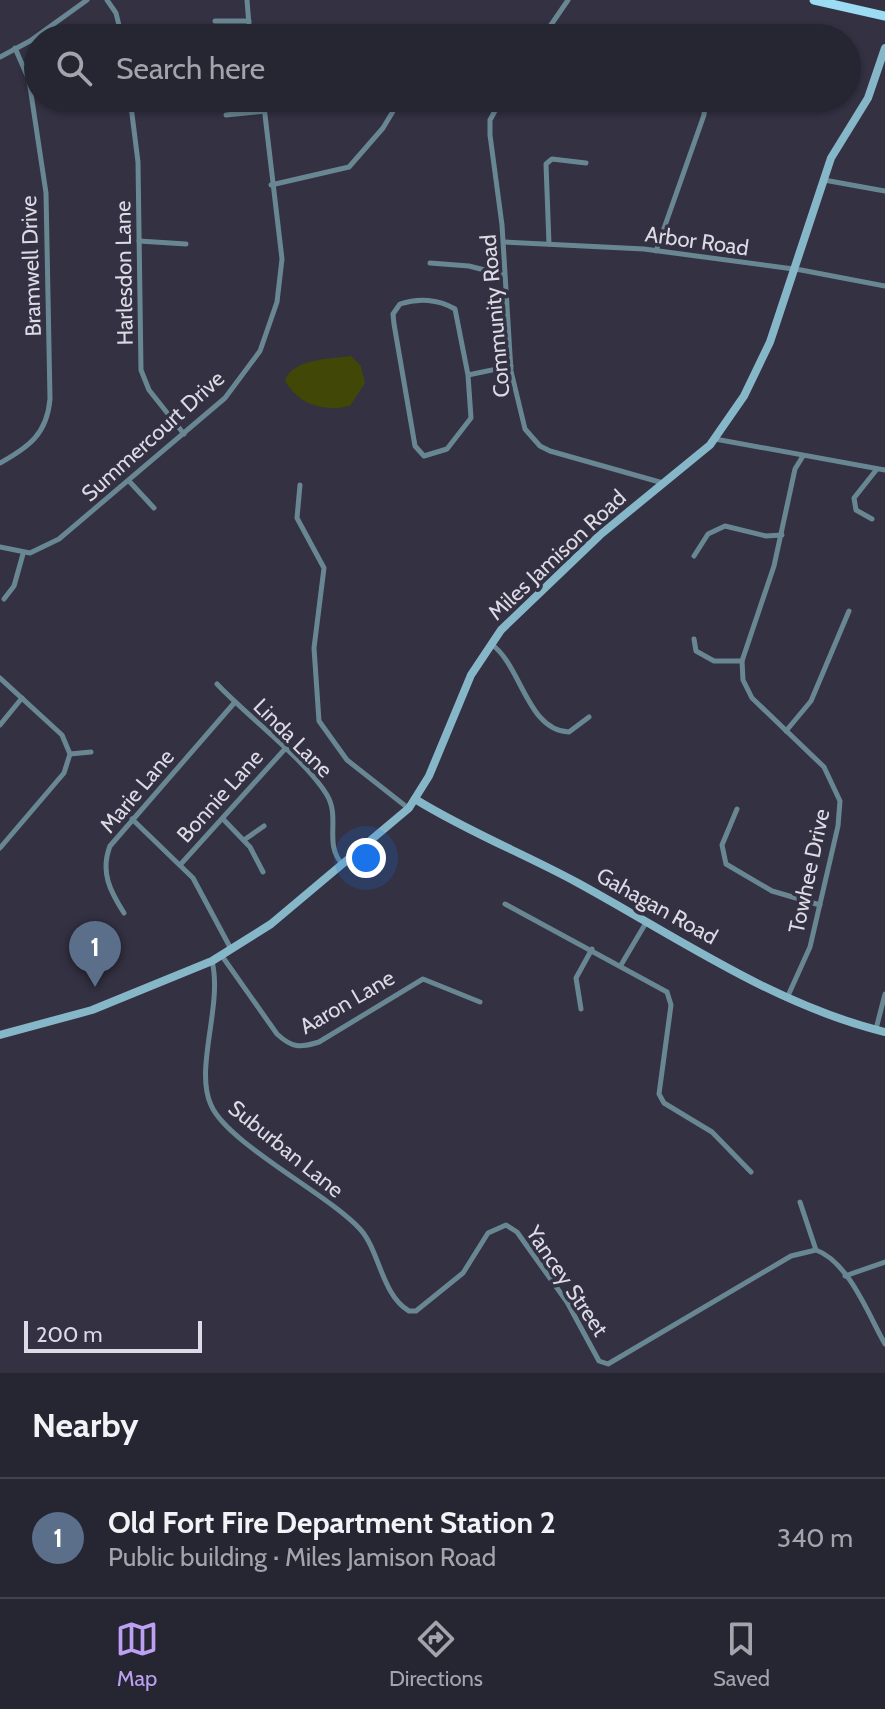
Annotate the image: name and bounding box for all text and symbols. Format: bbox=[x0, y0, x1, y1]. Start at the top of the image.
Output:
search box bbox=[24, 24, 861, 112]
icon: search bbox=[52, 46, 96, 90]
text: Search here bbox=[116, 50, 265, 87]
street label: Bramwell Drive bbox=[15, 195, 47, 337]
street label: Harlesdon Lane bbox=[109, 200, 139, 346]
street label: Arbor Road bbox=[643, 220, 751, 262]
street label: Community Road bbox=[474, 233, 516, 399]
street label: Summercourt Drive bbox=[76, 365, 230, 507]
street label: Miles Jamison Road bbox=[482, 484, 632, 626]
street label: Linda Lane bbox=[248, 693, 338, 783]
street label: Marie Lane bbox=[94, 744, 180, 838]
street label: Bonnie Lane bbox=[171, 744, 269, 848]
street label: Towhee Drive bbox=[783, 806, 835, 936]
your location bbox=[346, 838, 386, 878]
street label: Gahagan Road bbox=[592, 862, 722, 950]
pin: 1 bbox=[69, 921, 121, 987]
street label: Aaron Lane bbox=[295, 964, 399, 1040]
street label: Suburban Lane bbox=[223, 1094, 349, 1204]
street label: Yancey Street bbox=[520, 1220, 614, 1342]
scale bar bbox=[24, 1317, 202, 1353]
text: 200 m bbox=[36, 1321, 102, 1348]
text: Nearby bbox=[32, 1404, 139, 1446]
text: Old Fort Fire Department Station 2 bbox=[108, 1504, 556, 1541]
text: 1 bbox=[53, 1522, 63, 1554]
text: 340 m bbox=[777, 1522, 853, 1554]
text: Public building · Miles Jamison Road bbox=[108, 1541, 496, 1573]
tab: Map bbox=[115, 1617, 159, 1692]
tab: Directions bbox=[389, 1617, 483, 1692]
tab: Saved bbox=[713, 1617, 770, 1692]

